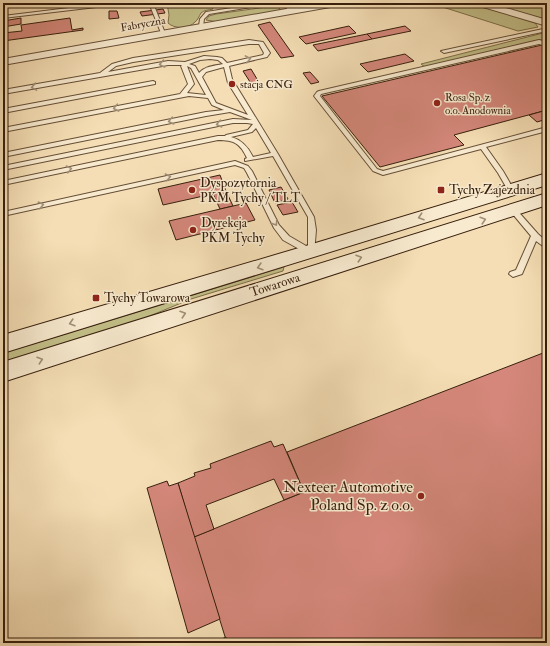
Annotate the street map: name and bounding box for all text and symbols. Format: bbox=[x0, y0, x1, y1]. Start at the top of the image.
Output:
street label: Fabryczna bbox=[120, 14, 167, 35]
one-way arrow bbox=[245, 56, 251, 64]
one-way arrow bbox=[159, 59, 165, 68]
place label: stacja CNG bbox=[240, 78, 293, 92]
marker: stacja CNG bbox=[227, 79, 237, 89]
one-way arrow bbox=[31, 82, 38, 90]
place label: Rosa Sp. z o.o. Anodownia bbox=[445, 91, 511, 117]
marker: Rosa Sp. z o.o. Anodownia bbox=[432, 98, 442, 108]
one-way arrow bbox=[113, 103, 119, 112]
one-way arrow bbox=[168, 117, 174, 125]
one-way arrow bbox=[216, 119, 222, 127]
one-way arrow bbox=[65, 165, 72, 173]
one-way arrow bbox=[165, 174, 171, 182]
place label: Dyspozytornia PKM Tychy / TLT bbox=[200, 175, 301, 207]
place label: Tychy Zajezdnia bbox=[449, 182, 536, 199]
marker: Dyspozytornia PKM Tychy / TLT bbox=[187, 185, 197, 195]
marker: Tychy Zajezdnia bbox=[436, 185, 446, 195]
one-way arrow bbox=[38, 202, 44, 210]
one-way arrow bbox=[418, 213, 425, 221]
place label: Dyrekcja PKM Tychy bbox=[201, 215, 265, 247]
one-way arrow bbox=[479, 216, 486, 224]
one-way arrow bbox=[271, 219, 278, 226]
marker: Dyrekcja PKM Tychy bbox=[188, 225, 198, 235]
one-way arrow bbox=[355, 254, 362, 263]
one-way arrow bbox=[256, 262, 263, 271]
street label: Towarowa bbox=[248, 269, 303, 301]
place label: Tychy Towarowa bbox=[104, 290, 191, 307]
marker: Tychy Towarowa bbox=[91, 293, 101, 303]
one-way arrow bbox=[180, 310, 187, 319]
one-way arrow bbox=[69, 318, 76, 327]
one-way arrow bbox=[37, 356, 44, 365]
place label: Nexteer Automotive Poland Sp. z o.o. bbox=[283, 477, 413, 516]
marker: Nexteer Automotive Poland Sp. z o.o. bbox=[416, 491, 426, 501]

